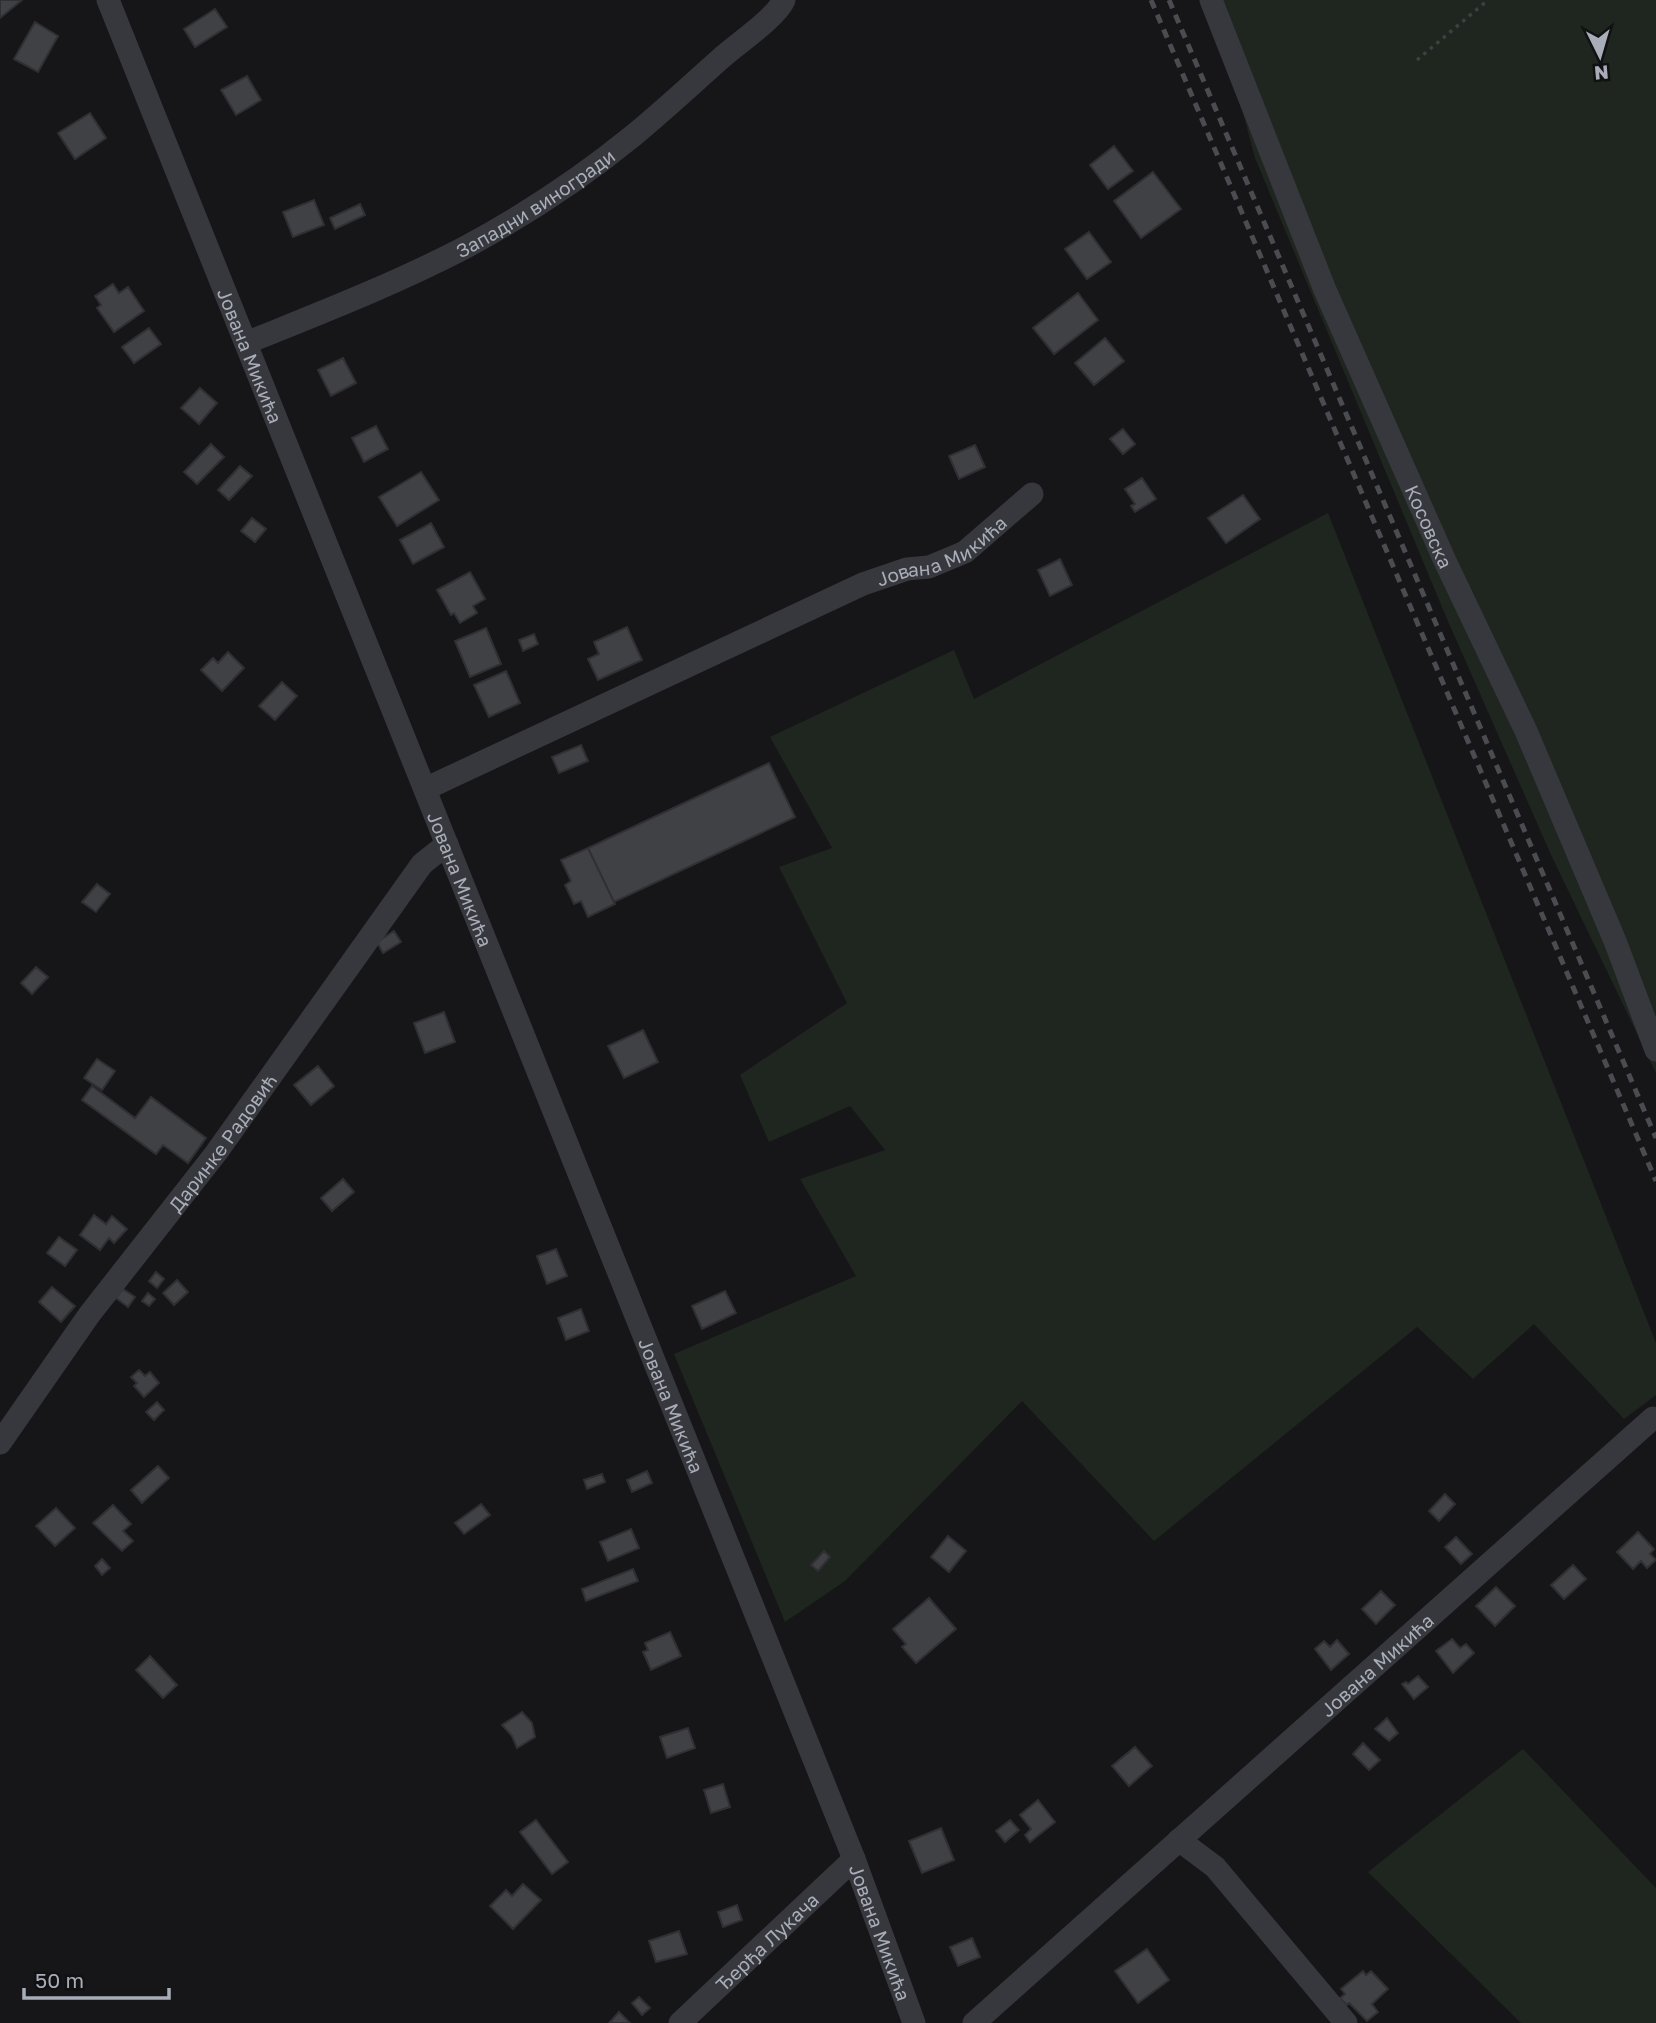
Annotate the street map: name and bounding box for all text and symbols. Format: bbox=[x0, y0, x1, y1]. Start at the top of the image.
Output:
north arrow bbox=[1565, 21, 1635, 91]
text: N bbox=[1593, 61, 1610, 86]
street label: Западни виногради bbox=[452, 143, 619, 262]
street label: Јована Микића bbox=[213, 285, 288, 426]
street label: Косовска bbox=[1401, 481, 1458, 572]
street label: Јована Микића bbox=[873, 510, 1011, 590]
street label: Јована Микића bbox=[423, 808, 498, 950]
street label: Даринке Радовић bbox=[163, 1069, 281, 1216]
street label: Јована Микића bbox=[634, 1334, 709, 1476]
street label: Јована Микића bbox=[1315, 1608, 1438, 1721]
street label: Јована Микића bbox=[845, 1861, 916, 2004]
street label: Ђерђа Лукача bbox=[710, 1887, 823, 1995]
scale bar bbox=[24, 1956, 170, 2000]
text: 50 m bbox=[35, 1967, 84, 1993]

